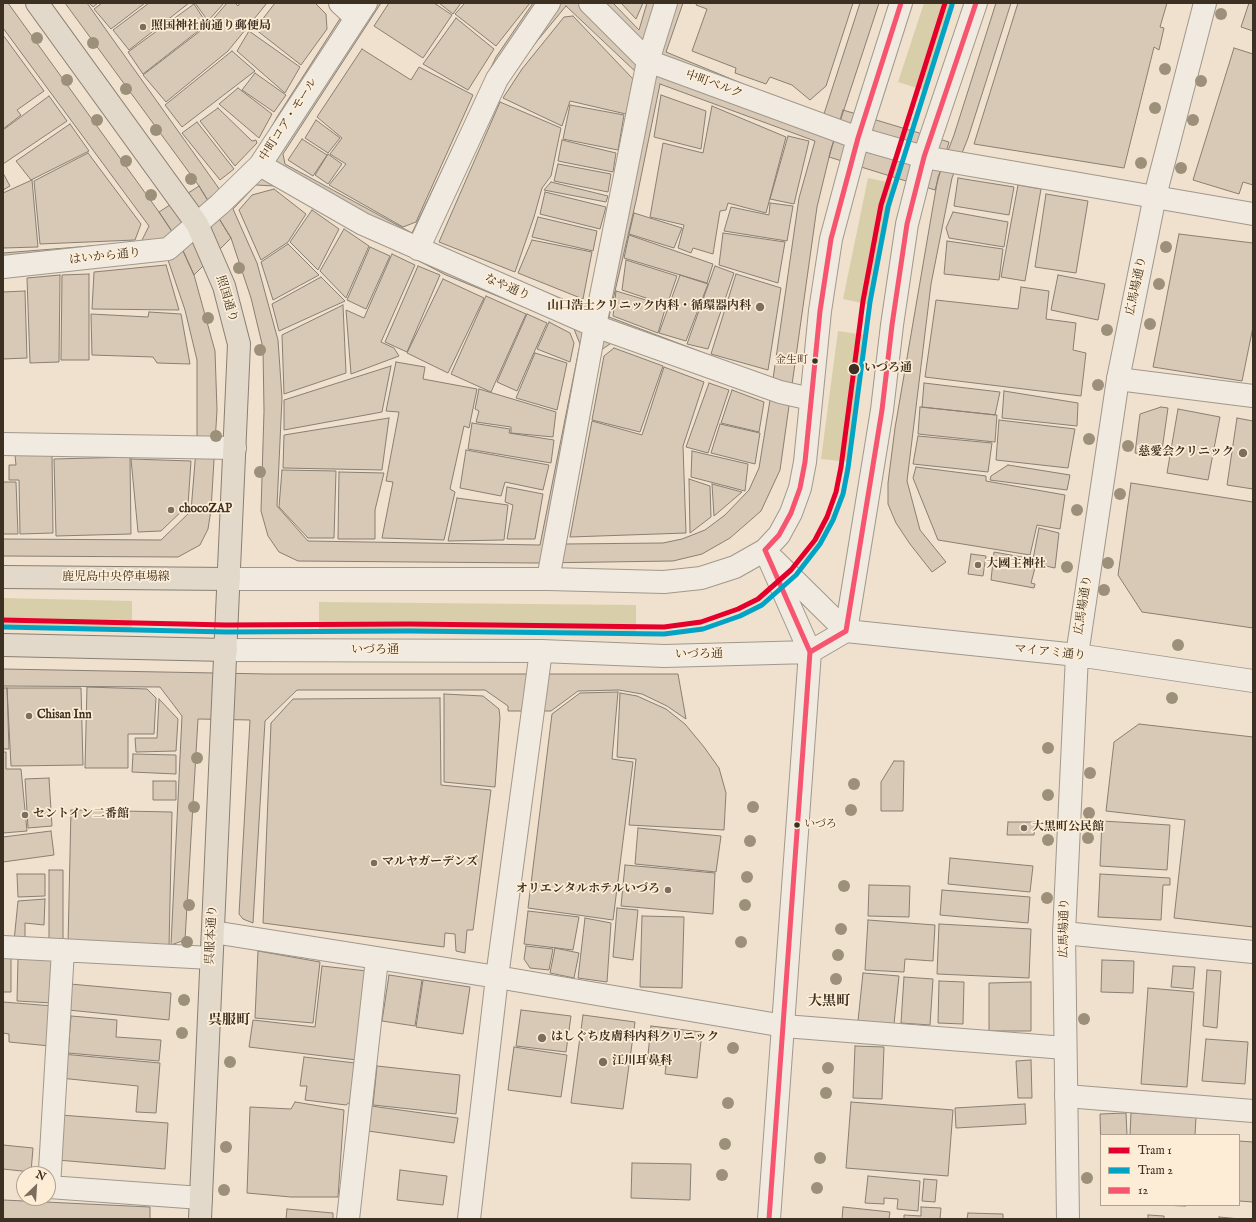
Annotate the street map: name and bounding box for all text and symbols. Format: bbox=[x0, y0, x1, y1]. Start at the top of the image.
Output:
place label: 照国神社前通り郵便局 bbox=[151, 20, 271, 34]
marker: 照国神社前通り郵便局 bbox=[138, 22, 148, 32]
street label: 中町ベルク bbox=[683, 68, 745, 102]
street label: 中町コア・モール bbox=[257, 76, 321, 164]
street label: はいから通り bbox=[68, 246, 142, 268]
street label: 広馬場通り bbox=[1124, 255, 1150, 317]
street label: なや通り bbox=[482, 272, 532, 304]
street label: 照国通り bbox=[212, 274, 240, 324]
place label: 山口浩士クリニック内科・循環器内科 bbox=[547, 300, 751, 314]
marker: 山口浩士クリニック内科・循環器内科 bbox=[754, 301, 766, 313]
place label: 金生町 bbox=[775, 354, 808, 368]
marker: 金生町 bbox=[810, 356, 820, 366]
marker: いづろ通 bbox=[847, 362, 861, 376]
place label: いづろ通 bbox=[864, 362, 912, 376]
place label: 慈愛会クリニック bbox=[1138, 446, 1234, 460]
marker: 慈愛会クリニック bbox=[1237, 447, 1249, 459]
place label: chocoZAP bbox=[179, 503, 232, 517]
marker: chocoZAP bbox=[166, 505, 176, 515]
place label: 大國主神社 bbox=[986, 558, 1046, 572]
marker: 大國主神社 bbox=[973, 560, 983, 570]
street label: 鹿児島中央停車場線 bbox=[62, 571, 170, 585]
street label: 広馬場通り bbox=[1072, 574, 1096, 636]
street label: マイアミ通り bbox=[1013, 642, 1087, 664]
street label: いづろ通 bbox=[351, 644, 399, 658]
street label: いづろ通 bbox=[675, 647, 723, 663]
place label: Chisan Inn bbox=[37, 709, 92, 723]
marker: Chisan Inn bbox=[24, 711, 34, 721]
place label: セントイン二番館 bbox=[33, 808, 129, 822]
marker: セントイン二番館 bbox=[20, 810, 30, 820]
place label: いづろ bbox=[804, 818, 837, 832]
marker: いづろ bbox=[792, 820, 802, 830]
place label: 大黒町公民館 bbox=[1032, 821, 1104, 835]
marker: 大黒町公民館 bbox=[1019, 823, 1029, 833]
place label: マルヤガーデンズ bbox=[382, 856, 478, 870]
marker: マルヤガーデンズ bbox=[369, 858, 379, 868]
place label: オリエンタルホテルいづろ bbox=[516, 883, 660, 897]
marker: オリエンタルホテルいづろ bbox=[663, 885, 673, 895]
street label: 広馬場通り bbox=[1057, 898, 1073, 958]
street label: 呉服本通り bbox=[203, 905, 221, 965]
district label: 大黒町 bbox=[808, 994, 850, 1010]
district label: 呉服町 bbox=[208, 1013, 250, 1029]
place label: はしぐち皮膚科内科クリニック bbox=[551, 1031, 719, 1045]
marker: はしぐち皮膚科内科クリニック bbox=[536, 1032, 548, 1044]
place label: 江川耳鼻科 bbox=[612, 1055, 672, 1069]
marker: 江川耳鼻科 bbox=[597, 1056, 609, 1068]
legend bbox=[1100, 1134, 1240, 1206]
text: Tram 1 bbox=[1138, 1143, 1172, 1158]
text: Tram 2 bbox=[1138, 1163, 1173, 1178]
north arrow bbox=[16, 1166, 56, 1206]
text: N bbox=[33, 1168, 48, 1184]
text: 12 bbox=[1138, 1183, 1148, 1198]

